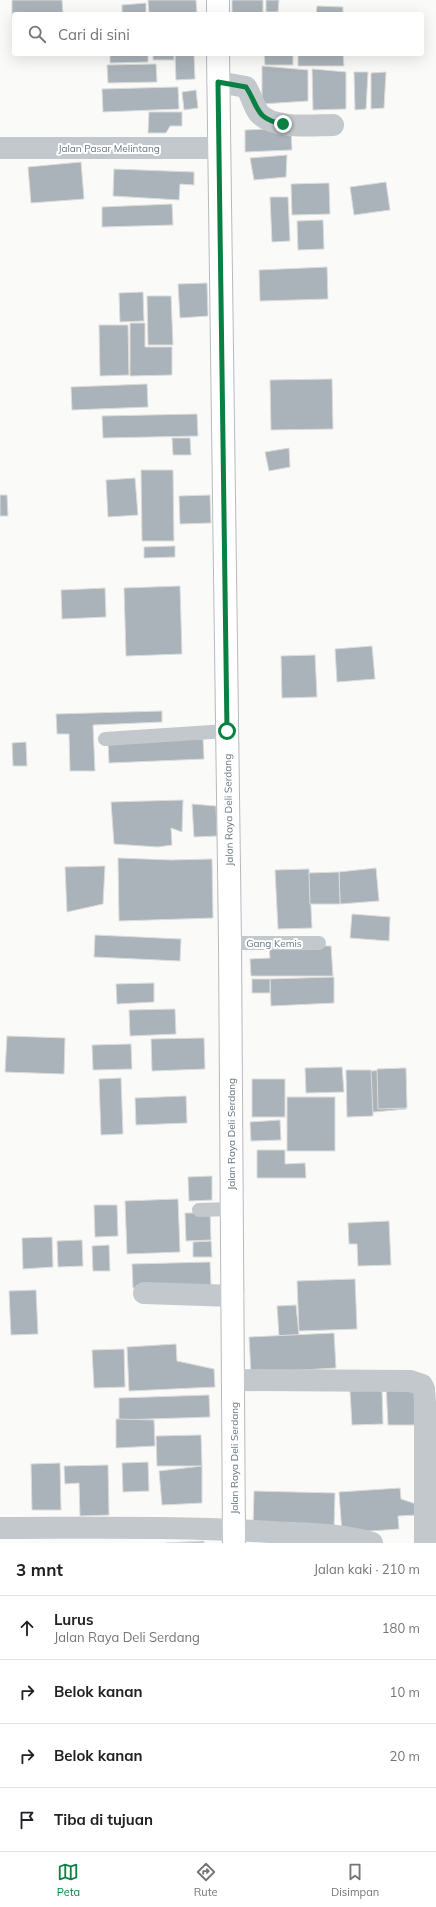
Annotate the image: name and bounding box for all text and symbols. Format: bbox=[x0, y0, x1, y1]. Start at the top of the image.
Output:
search box bbox=[12, 12, 424, 56]
icon: search bbox=[26, 23, 48, 45]
text: Cari di sini bbox=[58, 25, 130, 44]
route end bbox=[274, 115, 292, 133]
street label: Jalan Pasar Melintang bbox=[58, 142, 160, 155]
route start bbox=[218, 722, 236, 740]
street label: Jalan Raya Deli Serdang bbox=[221, 754, 236, 866]
street label: Gang Kemis bbox=[246, 937, 302, 950]
street label: Jalan Raya Deli Serdang bbox=[225, 1078, 238, 1190]
street label: Jalan Raya Deli Serdang bbox=[228, 1402, 241, 1514]
text: 3 mnt bbox=[16, 1559, 63, 1580]
text: Jalan kaki · 210 m bbox=[314, 1561, 420, 1577]
text: Lurus bbox=[54, 1610, 94, 1629]
icon: ahead bbox=[16, 1617, 38, 1639]
text: 180 m bbox=[382, 1620, 420, 1636]
text: Jalan Raya Deli Serdang bbox=[54, 1629, 200, 1645]
icon: right bbox=[16, 1681, 38, 1703]
text: Belok kanan bbox=[54, 1682, 143, 1701]
text: 10 m bbox=[390, 1684, 420, 1700]
icon: right bbox=[16, 1745, 38, 1767]
text: Belok kanan bbox=[54, 1746, 143, 1765]
text: 20 m bbox=[390, 1748, 420, 1764]
icon: arrive bbox=[16, 1809, 38, 1831]
text: Tiba di tujuan bbox=[54, 1810, 153, 1829]
tab: Peta bbox=[57, 1861, 80, 1899]
tab: Rute bbox=[194, 1861, 217, 1899]
tab: Disimpan bbox=[331, 1861, 379, 1899]

